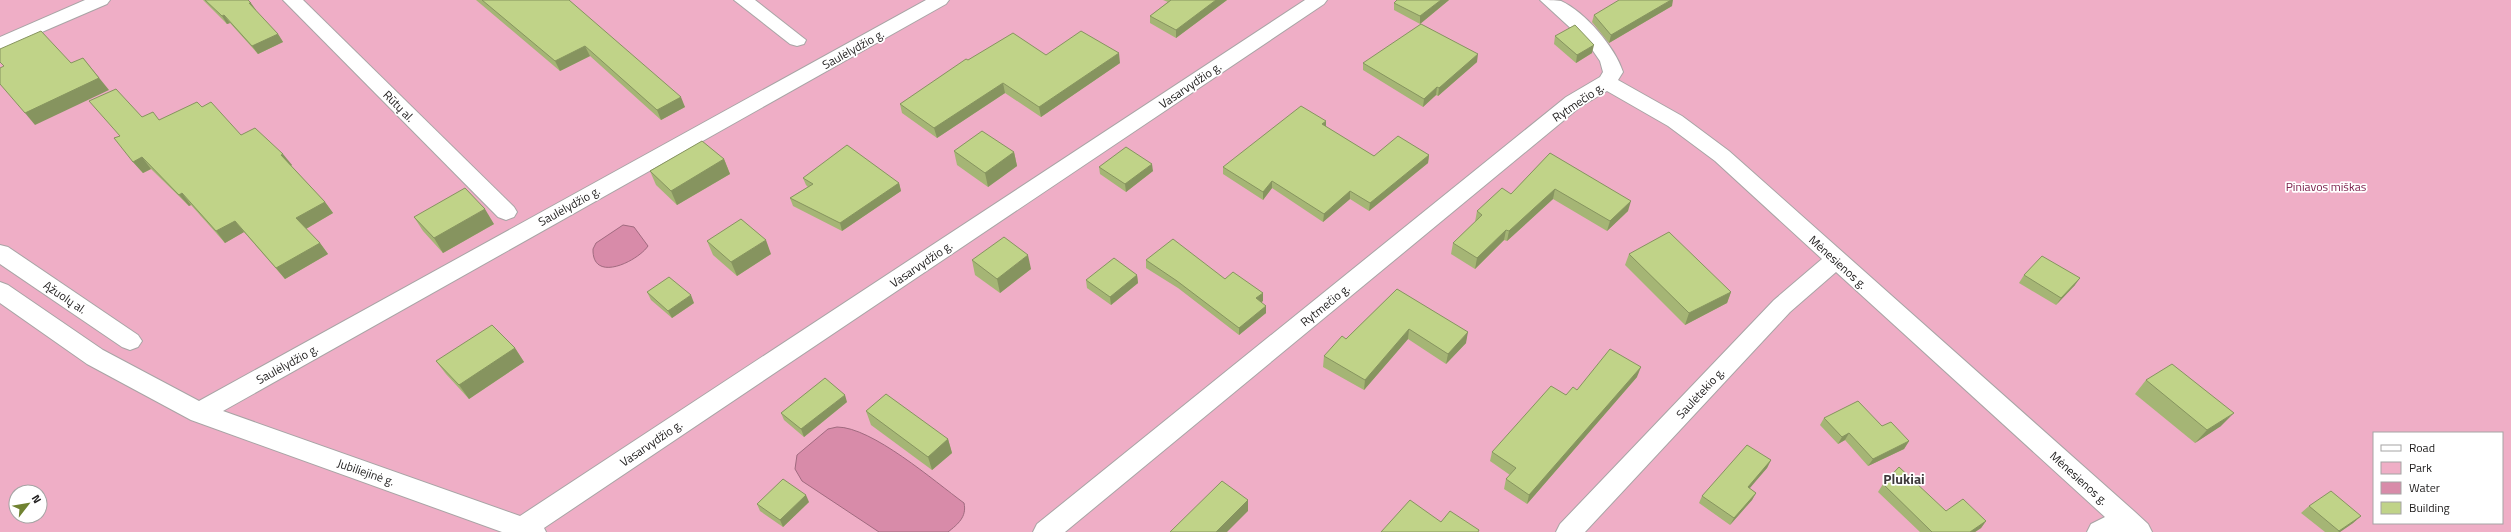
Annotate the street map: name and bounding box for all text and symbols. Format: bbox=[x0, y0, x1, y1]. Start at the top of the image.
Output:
street label: Saulėlydžio g. bbox=[819, 24, 887, 74]
street label: Vasarvydžio g. bbox=[1155, 57, 1225, 113]
street label: Rytmečio g. bbox=[1548, 78, 1608, 126]
street label: Rūtų al. bbox=[379, 86, 419, 126]
park label: Piniavos miškas bbox=[2286, 177, 2367, 196]
street label: Saulėlydžio g. bbox=[535, 181, 603, 231]
street label: Mėnesienos g. bbox=[1805, 231, 1871, 293]
street label: Vasarvydžio g. bbox=[886, 236, 956, 292]
street label: Ąžuolų al. bbox=[40, 276, 90, 318]
street label: Rytmečio g. bbox=[1296, 279, 1354, 331]
street label: Saulėlydžio g. bbox=[253, 339, 321, 389]
street label: Saulėtekio g. bbox=[1671, 363, 1729, 423]
street label: Vasarvydžio g. bbox=[616, 415, 686, 471]
legend bbox=[2373, 432, 2503, 524]
text: Road bbox=[2409, 438, 2435, 457]
street label: Mėnesienos g. bbox=[2046, 447, 2112, 509]
street label: Jubiliejinė g. bbox=[335, 453, 397, 491]
text: Park bbox=[2409, 458, 2432, 477]
district label: Plukiai bbox=[1883, 468, 1925, 489]
text: Water bbox=[2409, 478, 2440, 497]
north arrow bbox=[8, 484, 48, 524]
text: N bbox=[28, 491, 45, 506]
text: Building bbox=[2409, 498, 2450, 517]

